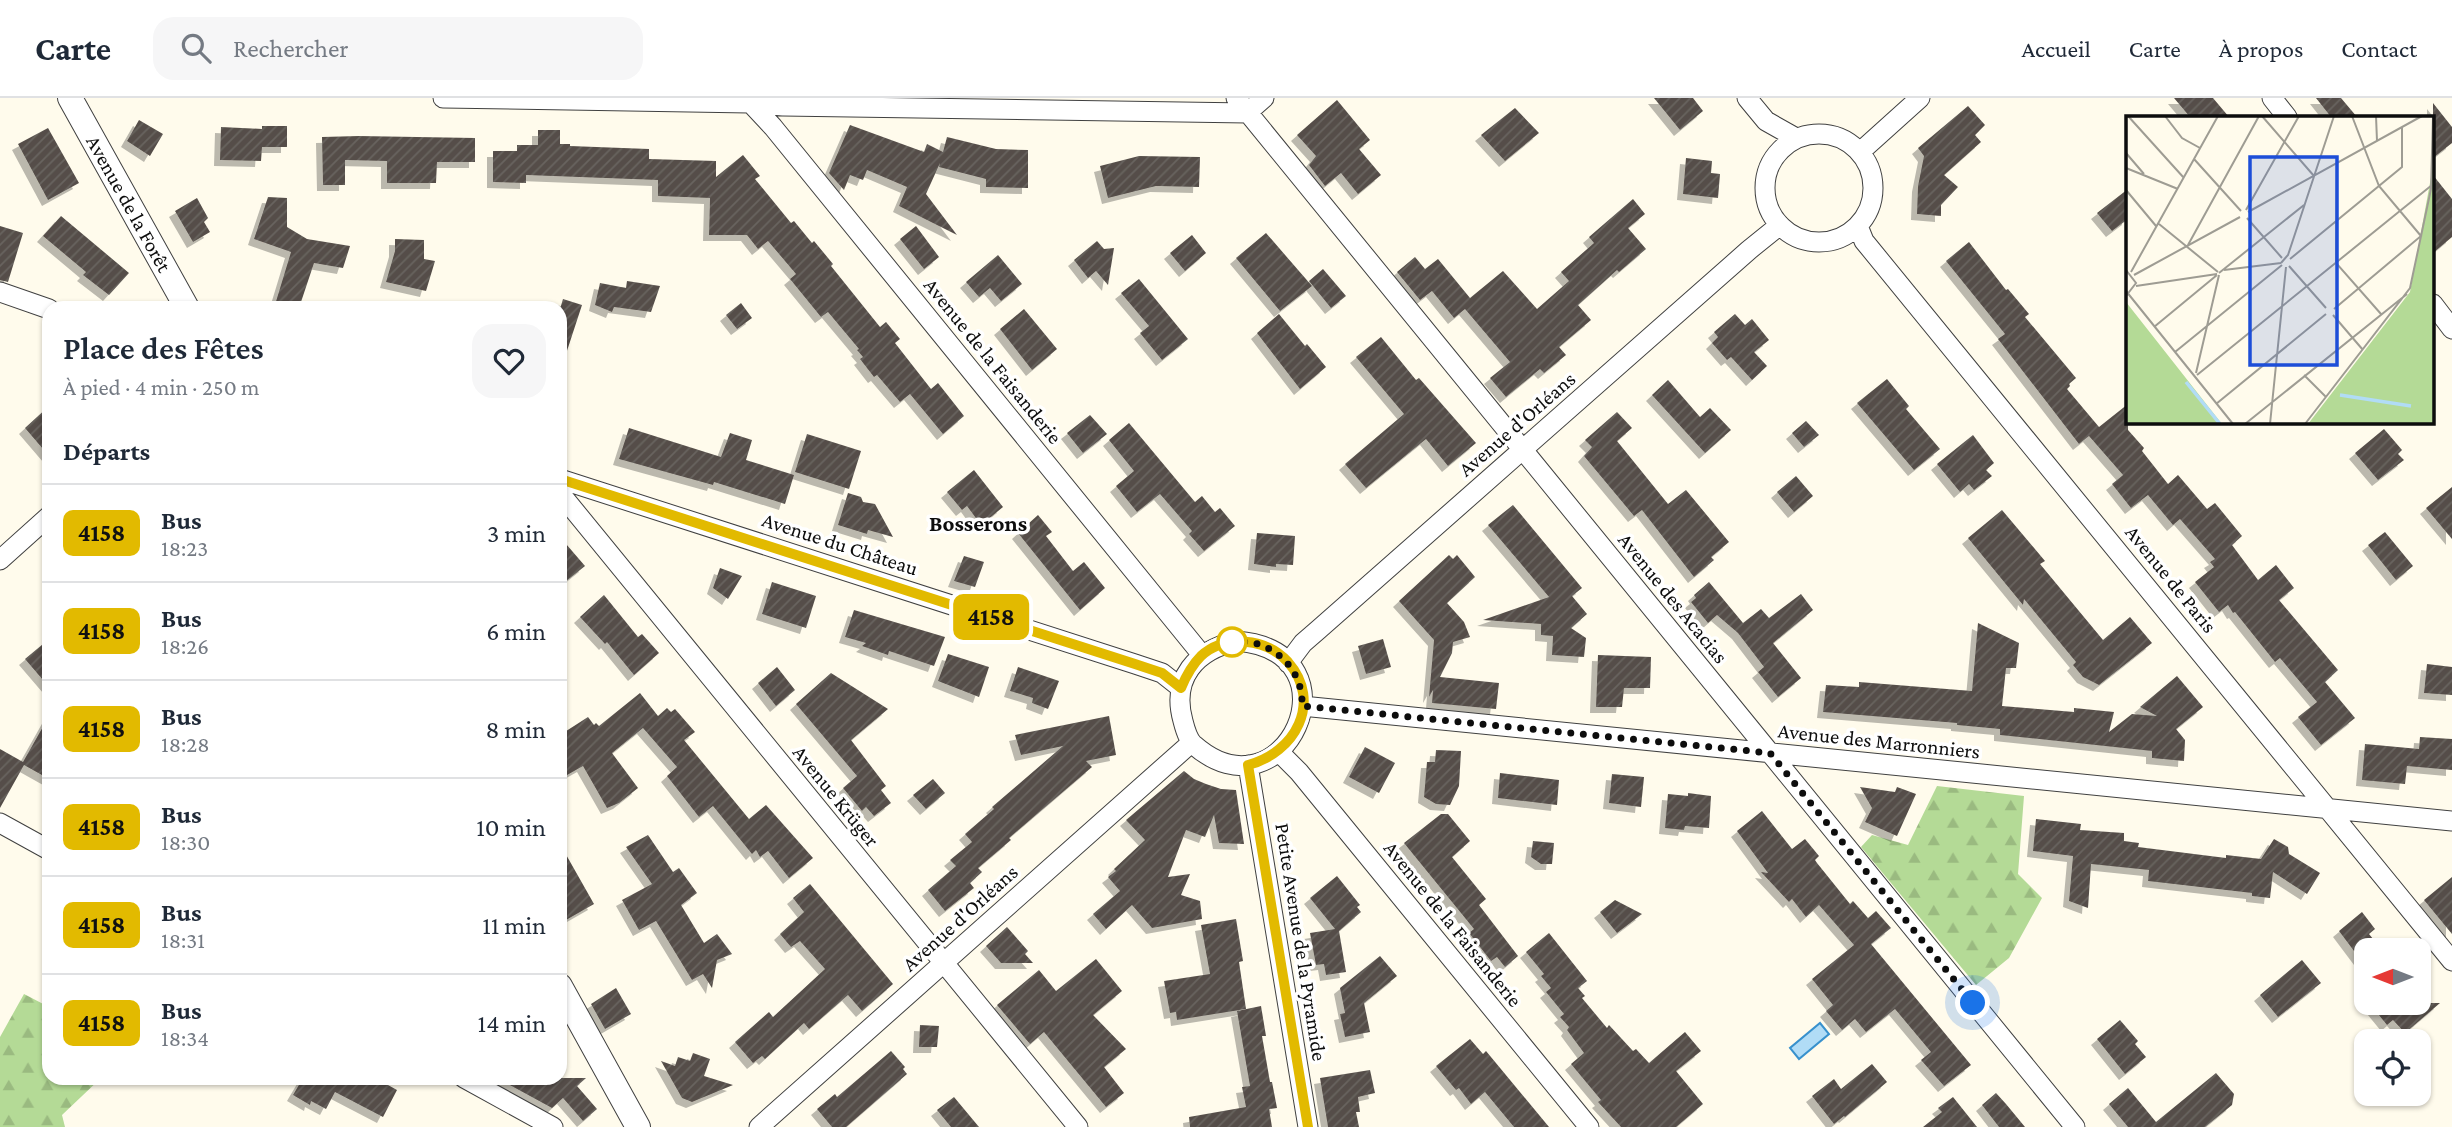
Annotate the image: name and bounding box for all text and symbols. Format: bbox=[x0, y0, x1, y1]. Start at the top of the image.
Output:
search box bbox=[153, 17, 643, 80]
icon: search bbox=[177, 29, 215, 67]
text: Carte bbox=[35, 30, 111, 67]
text: Rechercher bbox=[233, 34, 349, 63]
text: Accueil bbox=[2021, 35, 2091, 62]
text: Carte bbox=[2129, 35, 2181, 62]
text: À propos bbox=[2219, 35, 2303, 62]
text: Contact bbox=[2341, 35, 2417, 62]
inset map bbox=[2126, 116, 2434, 424]
street label: Avenue de la Forêt bbox=[81, 131, 177, 277]
street label: Avenue de la Faisanderie bbox=[919, 273, 1067, 449]
button: heart bbox=[472, 324, 546, 398]
text: Place des Fêtes bbox=[63, 329, 264, 366]
street label: Avenue d'Orléans bbox=[1454, 367, 1580, 481]
text: À pied · 4 min · 250 m bbox=[63, 374, 260, 400]
text: Départs bbox=[63, 437, 150, 466]
text: Bus bbox=[161, 506, 202, 535]
street label: Avenue du Château bbox=[759, 508, 921, 580]
district label: Bosserons bbox=[929, 510, 1027, 536]
text: 4158 bbox=[78, 519, 125, 546]
text: 3 min bbox=[487, 519, 546, 548]
street label: Avenue de Paris bbox=[2120, 520, 2222, 638]
street label: Avenue des Acacias bbox=[1613, 528, 1733, 668]
text: 18:23 bbox=[161, 535, 208, 561]
line badge: 4158 bbox=[942, 594, 1040, 640]
text: 4158 bbox=[967, 603, 1015, 630]
text: Bus bbox=[161, 604, 202, 633]
text: 4158 bbox=[78, 617, 125, 644]
text: 6 min bbox=[486, 617, 546, 646]
unlabelled marker bbox=[1217, 627, 1247, 657]
text: 18:26 bbox=[161, 633, 209, 659]
text: Bus bbox=[161, 702, 202, 731]
text: 4158 bbox=[78, 715, 125, 742]
text: 8 min bbox=[485, 715, 546, 744]
street label: Avenue des Marronniers bbox=[1777, 718, 1981, 764]
text: 18:28 bbox=[161, 731, 210, 757]
street label: Avenue Krüger bbox=[788, 741, 884, 852]
text: Bus bbox=[161, 800, 202, 829]
text: 4158 bbox=[78, 813, 125, 840]
text: 10 min bbox=[476, 813, 546, 842]
street label: Petite Avenue de la Pyramide bbox=[1270, 821, 1332, 1063]
text: 18:30 bbox=[161, 829, 210, 855]
street label: Avenue de la Faisanderie bbox=[1379, 836, 1527, 1012]
street label: Avenue d'Orléans bbox=[897, 860, 1023, 976]
text: Bus bbox=[161, 898, 202, 927]
text: 4158 bbox=[78, 911, 125, 938]
text: 11 min bbox=[482, 911, 546, 940]
text: 18:31 bbox=[161, 927, 205, 953]
north arrow bbox=[2354, 938, 2431, 1015]
map controls bbox=[2354, 938, 2431, 1106]
your location bbox=[1955, 985, 1990, 1020]
text: Bus bbox=[161, 996, 202, 1025]
text: 4158 bbox=[78, 1009, 125, 1036]
text: 14 min bbox=[478, 1009, 546, 1038]
text: 18:34 bbox=[161, 1025, 209, 1051]
button: locate bbox=[2354, 1029, 2431, 1106]

